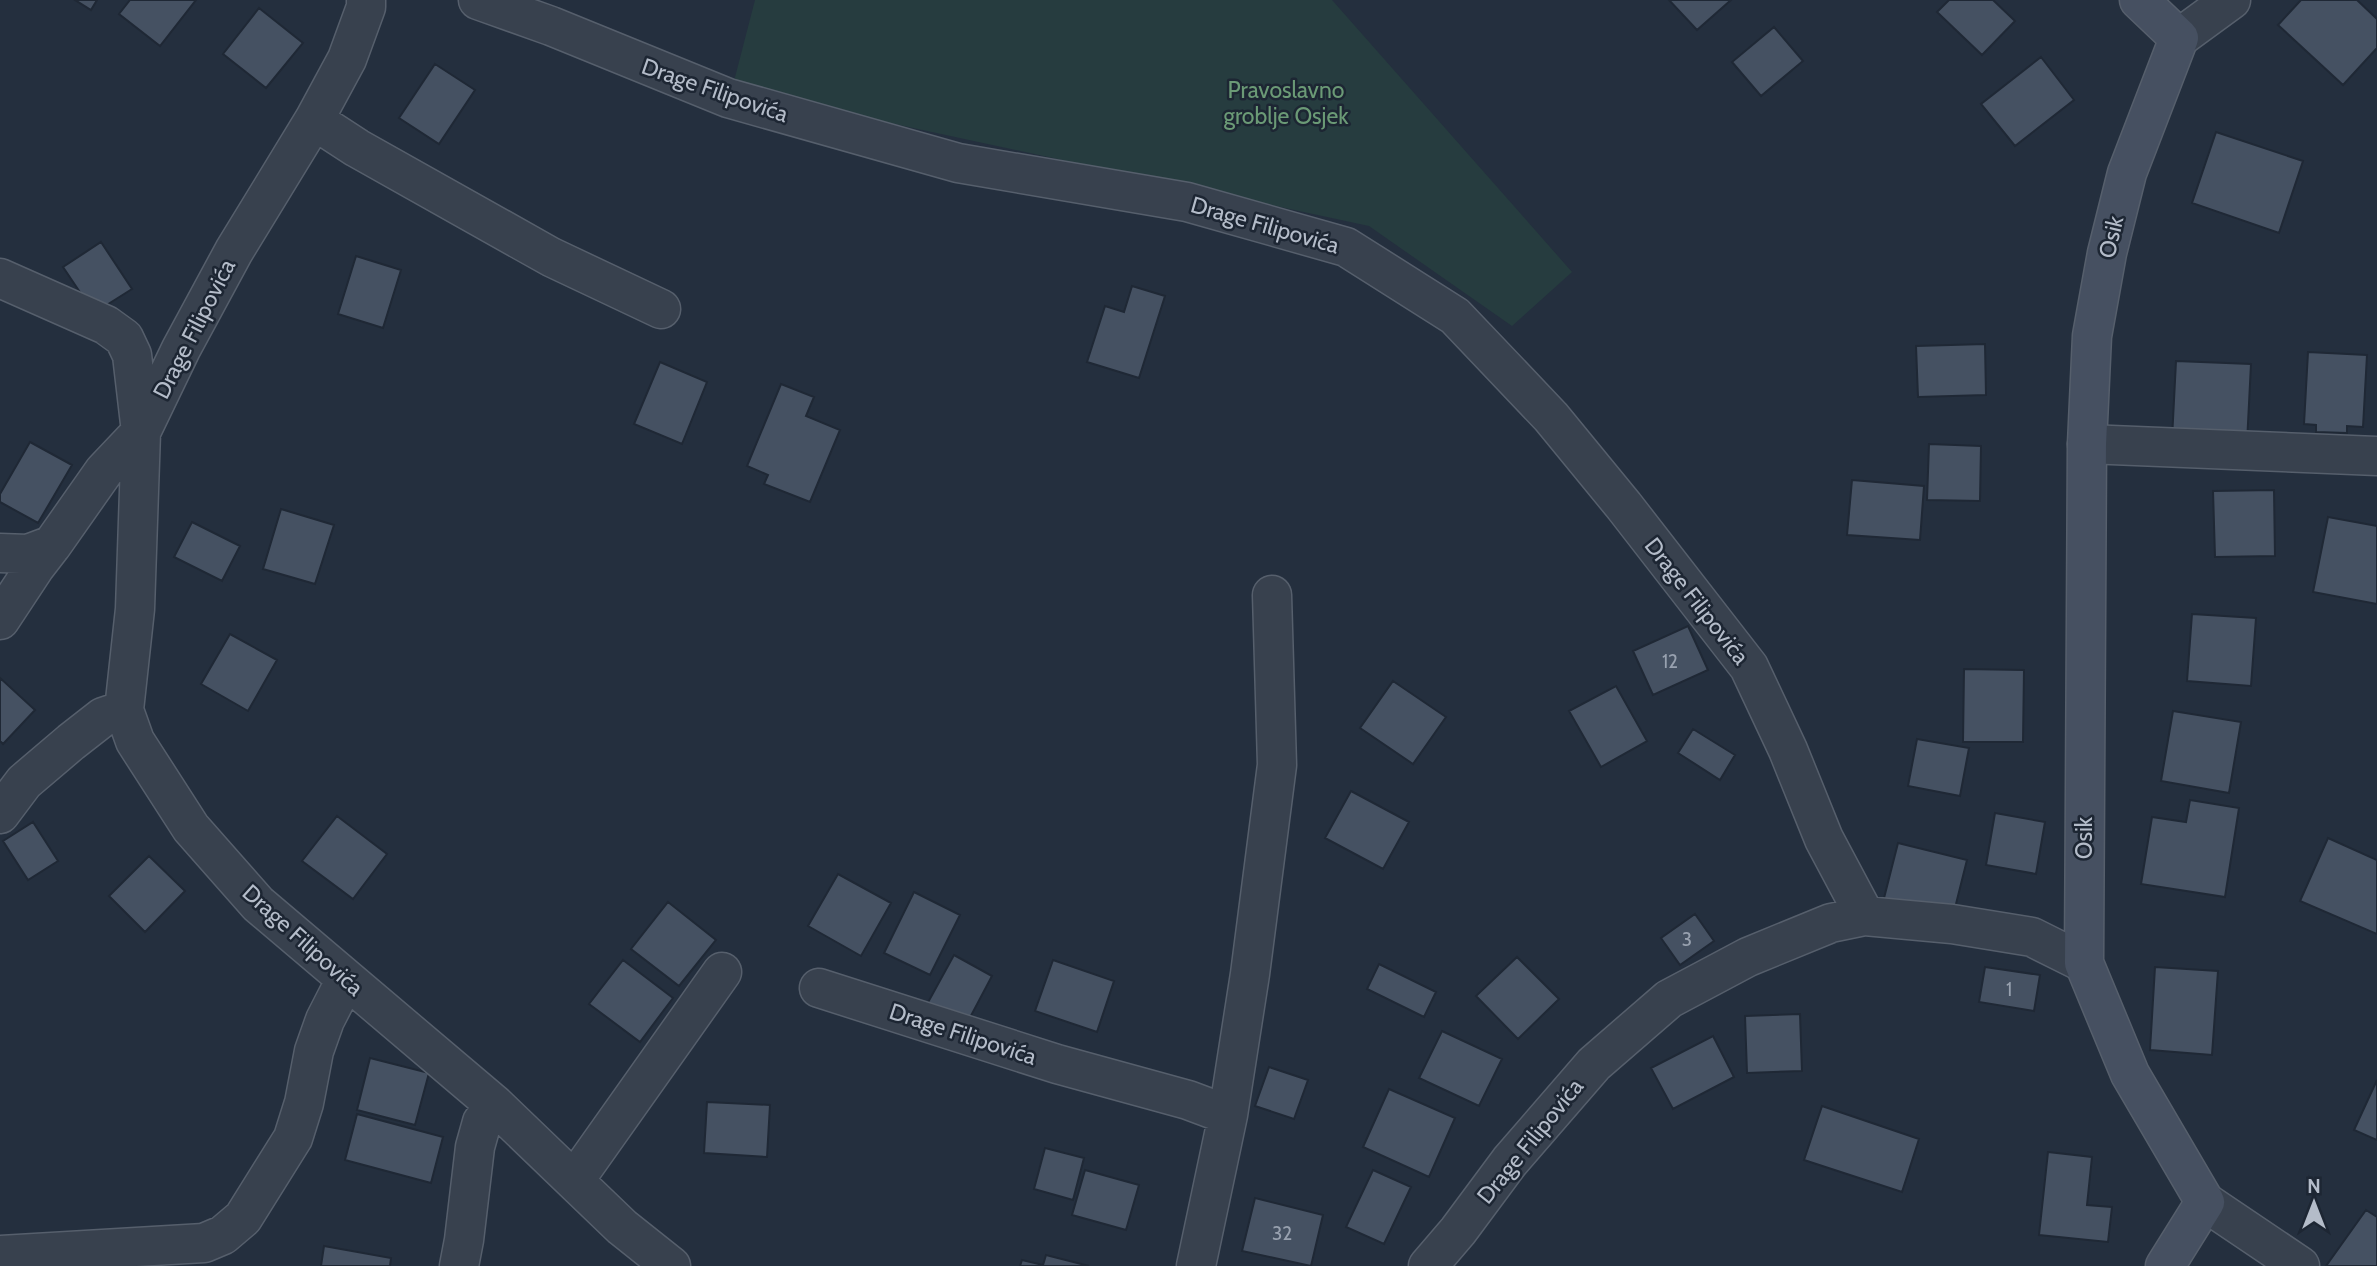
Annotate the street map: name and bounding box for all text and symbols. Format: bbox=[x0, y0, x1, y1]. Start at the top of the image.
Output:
street label: Drage Filipovića bbox=[638, 52, 792, 128]
park label: Pravoslavno groblje Osjek bbox=[1223, 76, 1349, 130]
street label: Drage Filipovića bbox=[1188, 190, 1342, 260]
street label: Osik bbox=[2093, 213, 2130, 261]
street label: Drage Filipovića bbox=[147, 254, 241, 404]
street label: Drage Filipovića bbox=[1639, 532, 1755, 670]
house number: 12 bbox=[1662, 650, 1678, 673]
street label: Osik bbox=[2070, 816, 2098, 859]
street label: Drage Filipovića bbox=[237, 878, 369, 1002]
house number: 3 bbox=[1682, 928, 1692, 951]
house number: 1 bbox=[2006, 978, 2012, 1001]
street label: Drage Filipovića bbox=[886, 997, 1040, 1071]
street label: Drage Filipovića bbox=[1471, 1073, 1589, 1209]
north arrow bbox=[2279, 1168, 2349, 1238]
text: N bbox=[2307, 1175, 2321, 1198]
house number: 32 bbox=[1272, 1222, 1292, 1245]

